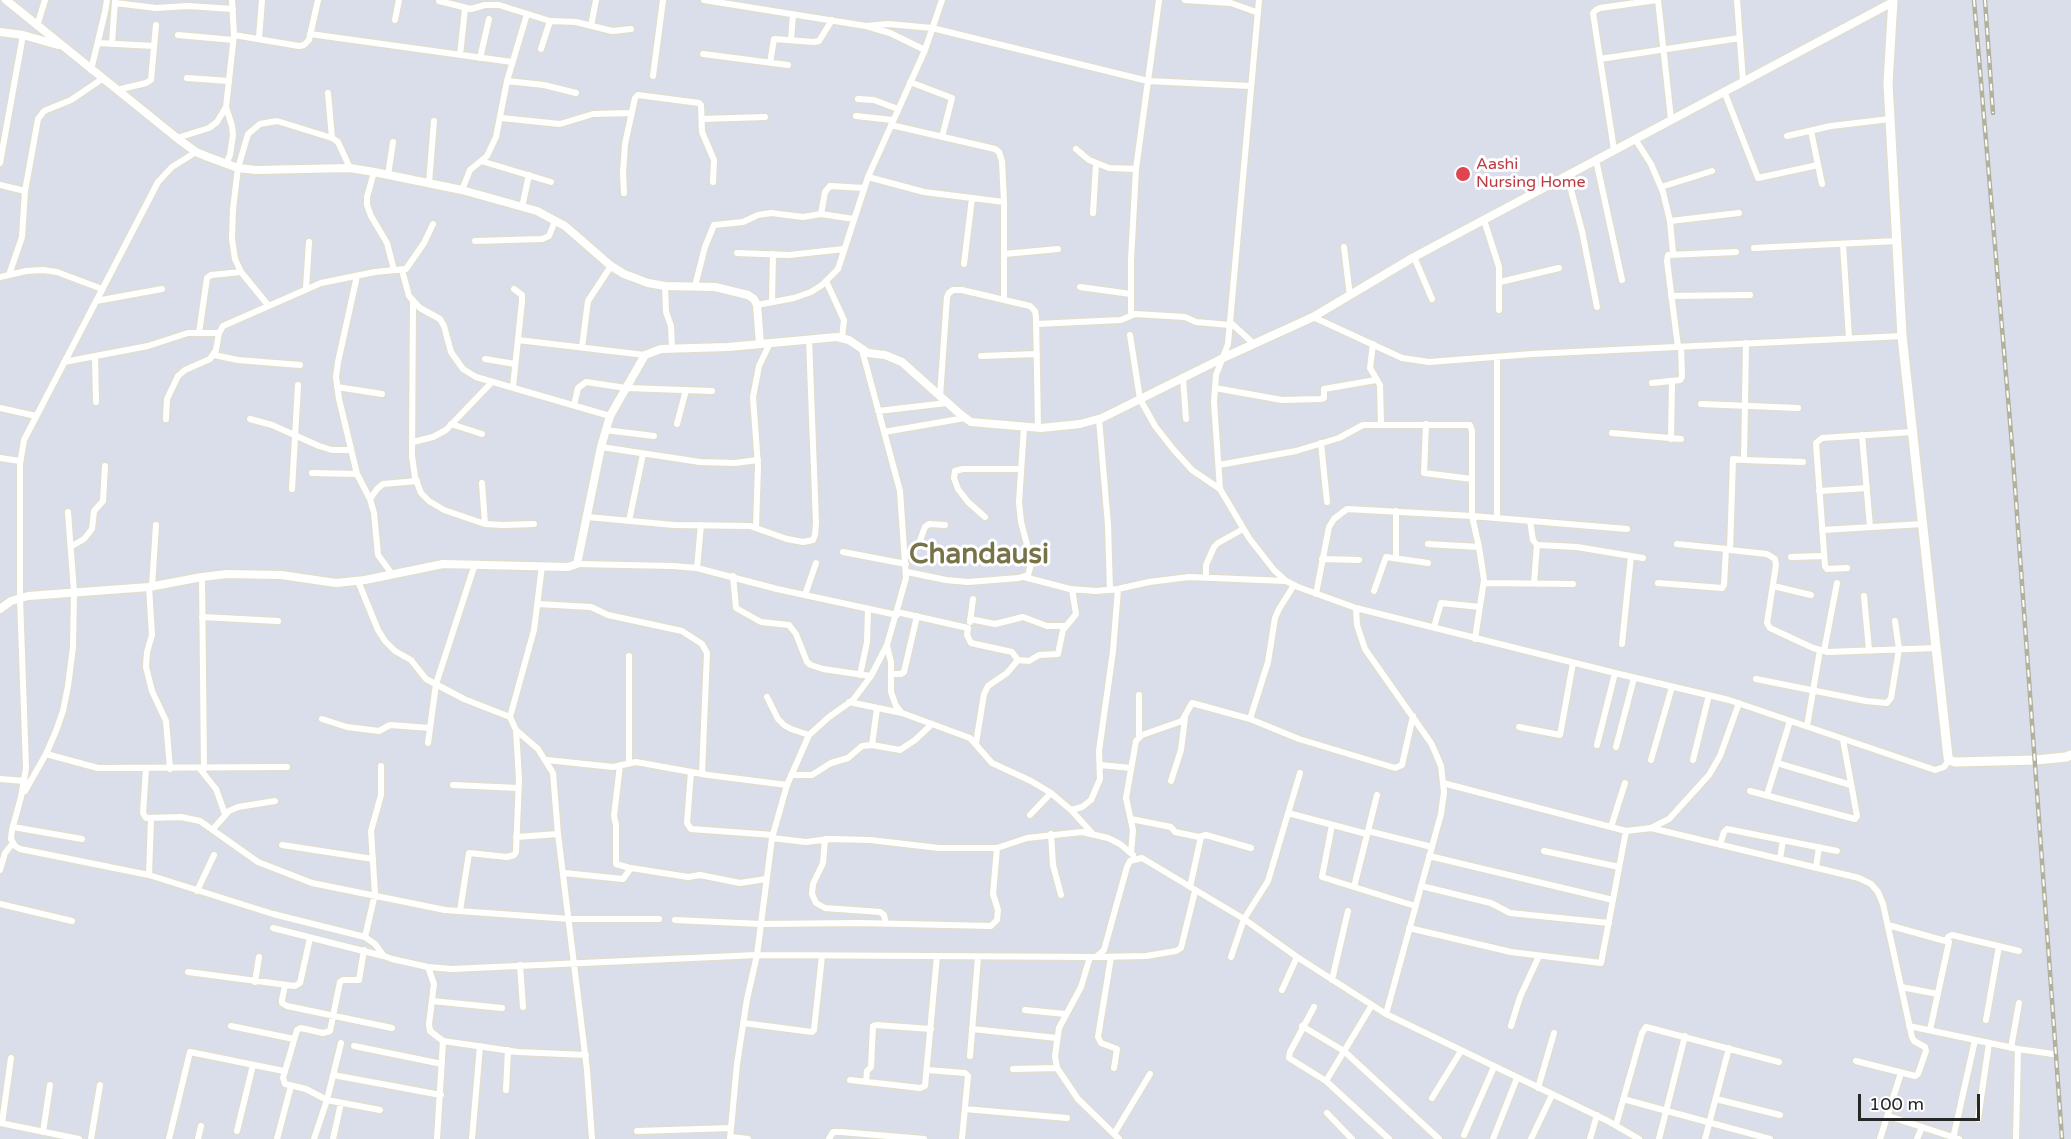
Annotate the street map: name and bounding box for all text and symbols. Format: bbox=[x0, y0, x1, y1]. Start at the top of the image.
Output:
place label: Aashi Nursing Home bbox=[1476, 155, 1586, 193]
marker: Aashi Nursing Home bbox=[1454, 165, 1472, 183]
district label: Chandausi bbox=[909, 539, 1049, 573]
scale bar bbox=[1861, 1082, 1982, 1120]
text: 100 m bbox=[1869, 1093, 1924, 1115]

